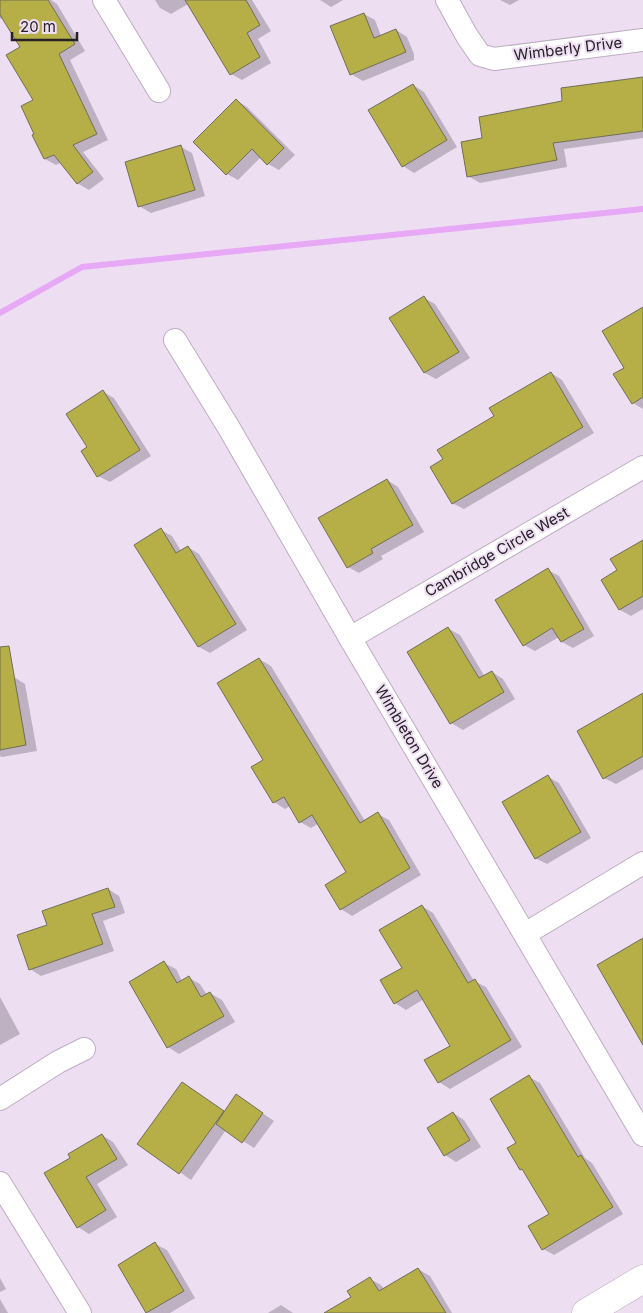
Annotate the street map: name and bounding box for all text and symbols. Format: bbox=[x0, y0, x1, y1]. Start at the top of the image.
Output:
scale bar bbox=[12, 10, 78, 42]
text: 20 m bbox=[20, 17, 56, 36]
street label: Wimberly Drive bbox=[513, 32, 623, 65]
street label: Cambridge Circle West bbox=[421, 502, 572, 601]
street label: Wimbleton Drive bbox=[371, 682, 448, 792]

